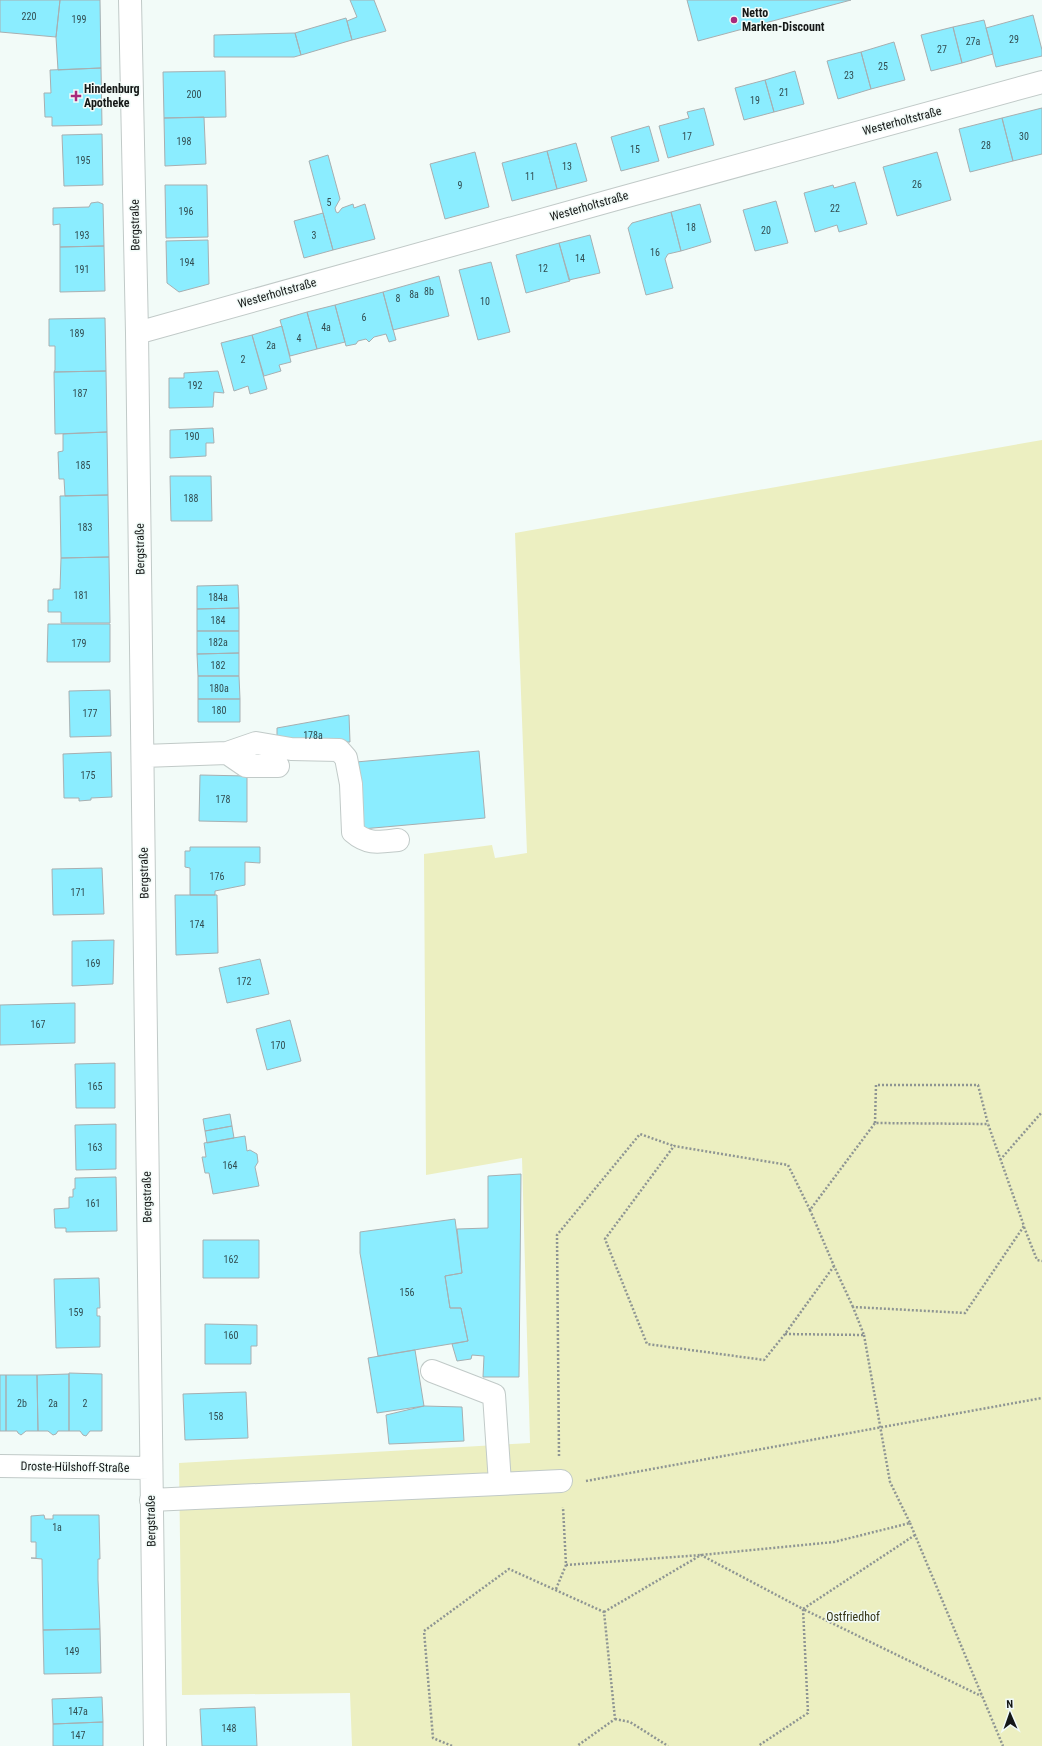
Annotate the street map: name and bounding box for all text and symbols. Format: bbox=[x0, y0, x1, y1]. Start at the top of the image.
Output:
place label: Netto Marken-Discount bbox=[742, 6, 825, 34]
house number: 220 bbox=[22, 11, 36, 22]
house number: 199 bbox=[72, 14, 86, 25]
marker: Netto Marken-Discount bbox=[729, 15, 739, 25]
house number: 29 bbox=[1009, 34, 1019, 45]
house number: 27a bbox=[966, 36, 981, 47]
house number: 27 bbox=[937, 44, 947, 55]
house number: 25 bbox=[878, 61, 888, 72]
house number: 23 bbox=[844, 70, 854, 81]
place label: Hindenburg Apotheke bbox=[84, 82, 140, 110]
house number: 21 bbox=[779, 87, 789, 98]
house number: 200 bbox=[187, 89, 201, 100]
marker: Hindenburg Apotheke bbox=[71, 91, 81, 101]
house number: 19 bbox=[750, 95, 760, 106]
street label: Westerholtstraße bbox=[861, 104, 943, 138]
house number: 17 bbox=[682, 131, 692, 142]
house number: 30 bbox=[1019, 131, 1029, 142]
house number: 198 bbox=[177, 136, 191, 147]
house number: 28 bbox=[981, 140, 991, 151]
house number: 15 bbox=[630, 144, 640, 155]
house number: 195 bbox=[76, 155, 90, 166]
house number: 13 bbox=[562, 161, 572, 172]
house number: 11 bbox=[525, 171, 535, 182]
house number: 26 bbox=[912, 179, 922, 190]
house number: 9 bbox=[458, 180, 463, 191]
street label: Westerholtstraße bbox=[548, 188, 630, 224]
house number: 5 bbox=[327, 197, 332, 208]
street label: Bergstraße bbox=[128, 199, 142, 251]
house number: 22 bbox=[830, 203, 840, 214]
house number: 196 bbox=[179, 206, 193, 217]
house number: 18 bbox=[686, 222, 696, 233]
house number: 20 bbox=[761, 225, 771, 236]
house number: 193 bbox=[75, 230, 89, 241]
house number: 3 bbox=[312, 230, 317, 241]
house number: 16 bbox=[650, 247, 660, 258]
house number: 14 bbox=[575, 253, 585, 264]
house number: 194 bbox=[180, 257, 194, 268]
house number: 12 bbox=[538, 263, 548, 274]
house number: 191 bbox=[75, 264, 89, 275]
street label: Westerholtstraße bbox=[236, 275, 318, 311]
house number: 8b bbox=[424, 286, 434, 297]
house number: 8a bbox=[409, 289, 419, 300]
house number: 8 bbox=[396, 293, 401, 304]
house number: 10 bbox=[480, 296, 490, 307]
house number: 6 bbox=[362, 312, 367, 323]
house number: 4a bbox=[321, 322, 331, 333]
house number: 189 bbox=[70, 328, 84, 339]
house number: 4 bbox=[297, 333, 302, 344]
house number: 2a bbox=[266, 340, 276, 351]
house number: 2 bbox=[241, 354, 246, 365]
house number: 192 bbox=[188, 380, 202, 391]
house number: 187 bbox=[73, 388, 87, 399]
house number: 190 bbox=[185, 431, 199, 442]
house number: 185 bbox=[76, 460, 90, 471]
house number: 188 bbox=[184, 493, 198, 504]
house number: 183 bbox=[78, 522, 92, 533]
street label: Bergstraße bbox=[133, 523, 147, 575]
house number: 181 bbox=[74, 590, 88, 601]
house number: 184a bbox=[208, 592, 228, 603]
house number: 184 bbox=[211, 615, 225, 626]
house number: 182a bbox=[208, 637, 228, 648]
house number: 179 bbox=[72, 638, 86, 649]
house number: 182 bbox=[211, 660, 225, 671]
house number: 180a bbox=[209, 683, 229, 694]
house number: 180 bbox=[212, 705, 226, 716]
house number: 177 bbox=[83, 708, 97, 719]
house number: 178a bbox=[303, 730, 323, 741]
house number: 175 bbox=[81, 770, 95, 781]
house number: 178 bbox=[216, 794, 230, 805]
street label: Bergstraße bbox=[137, 847, 151, 899]
house number: 176 bbox=[210, 871, 224, 882]
house number: 171 bbox=[71, 887, 85, 898]
house number: 174 bbox=[190, 919, 204, 930]
house number: 169 bbox=[86, 958, 100, 969]
house number: 172 bbox=[237, 976, 251, 987]
house number: 167 bbox=[31, 1019, 45, 1030]
house number: 170 bbox=[271, 1040, 285, 1051]
house number: 165 bbox=[88, 1081, 102, 1092]
house number: 163 bbox=[88, 1142, 102, 1153]
house number: 164 bbox=[223, 1160, 237, 1171]
street label: Bergstraße bbox=[140, 1171, 154, 1223]
house number: 161 bbox=[86, 1198, 100, 1209]
house number: 162 bbox=[224, 1254, 238, 1265]
house number: 156 bbox=[400, 1287, 414, 1298]
house number: 159 bbox=[69, 1307, 83, 1318]
house number: 160 bbox=[224, 1330, 238, 1341]
house number: 2b bbox=[17, 1398, 27, 1409]
house number: 2a bbox=[48, 1398, 58, 1409]
house number: 2 bbox=[83, 1398, 88, 1409]
house number: 158 bbox=[209, 1411, 223, 1422]
street label: Droste-Hülshoff-Straße bbox=[21, 1459, 130, 1475]
street label: Bergstraße bbox=[144, 1495, 158, 1547]
house number: 1a bbox=[52, 1522, 62, 1533]
park label: Ostfriedhof bbox=[826, 1610, 880, 1624]
house number: 149 bbox=[65, 1646, 79, 1657]
north arrow bbox=[990, 1694, 1030, 1734]
text: N bbox=[1006, 1698, 1014, 1711]
house number: 147a bbox=[68, 1706, 88, 1717]
house number: 148 bbox=[222, 1723, 236, 1734]
house number: 147 bbox=[71, 1730, 85, 1741]

